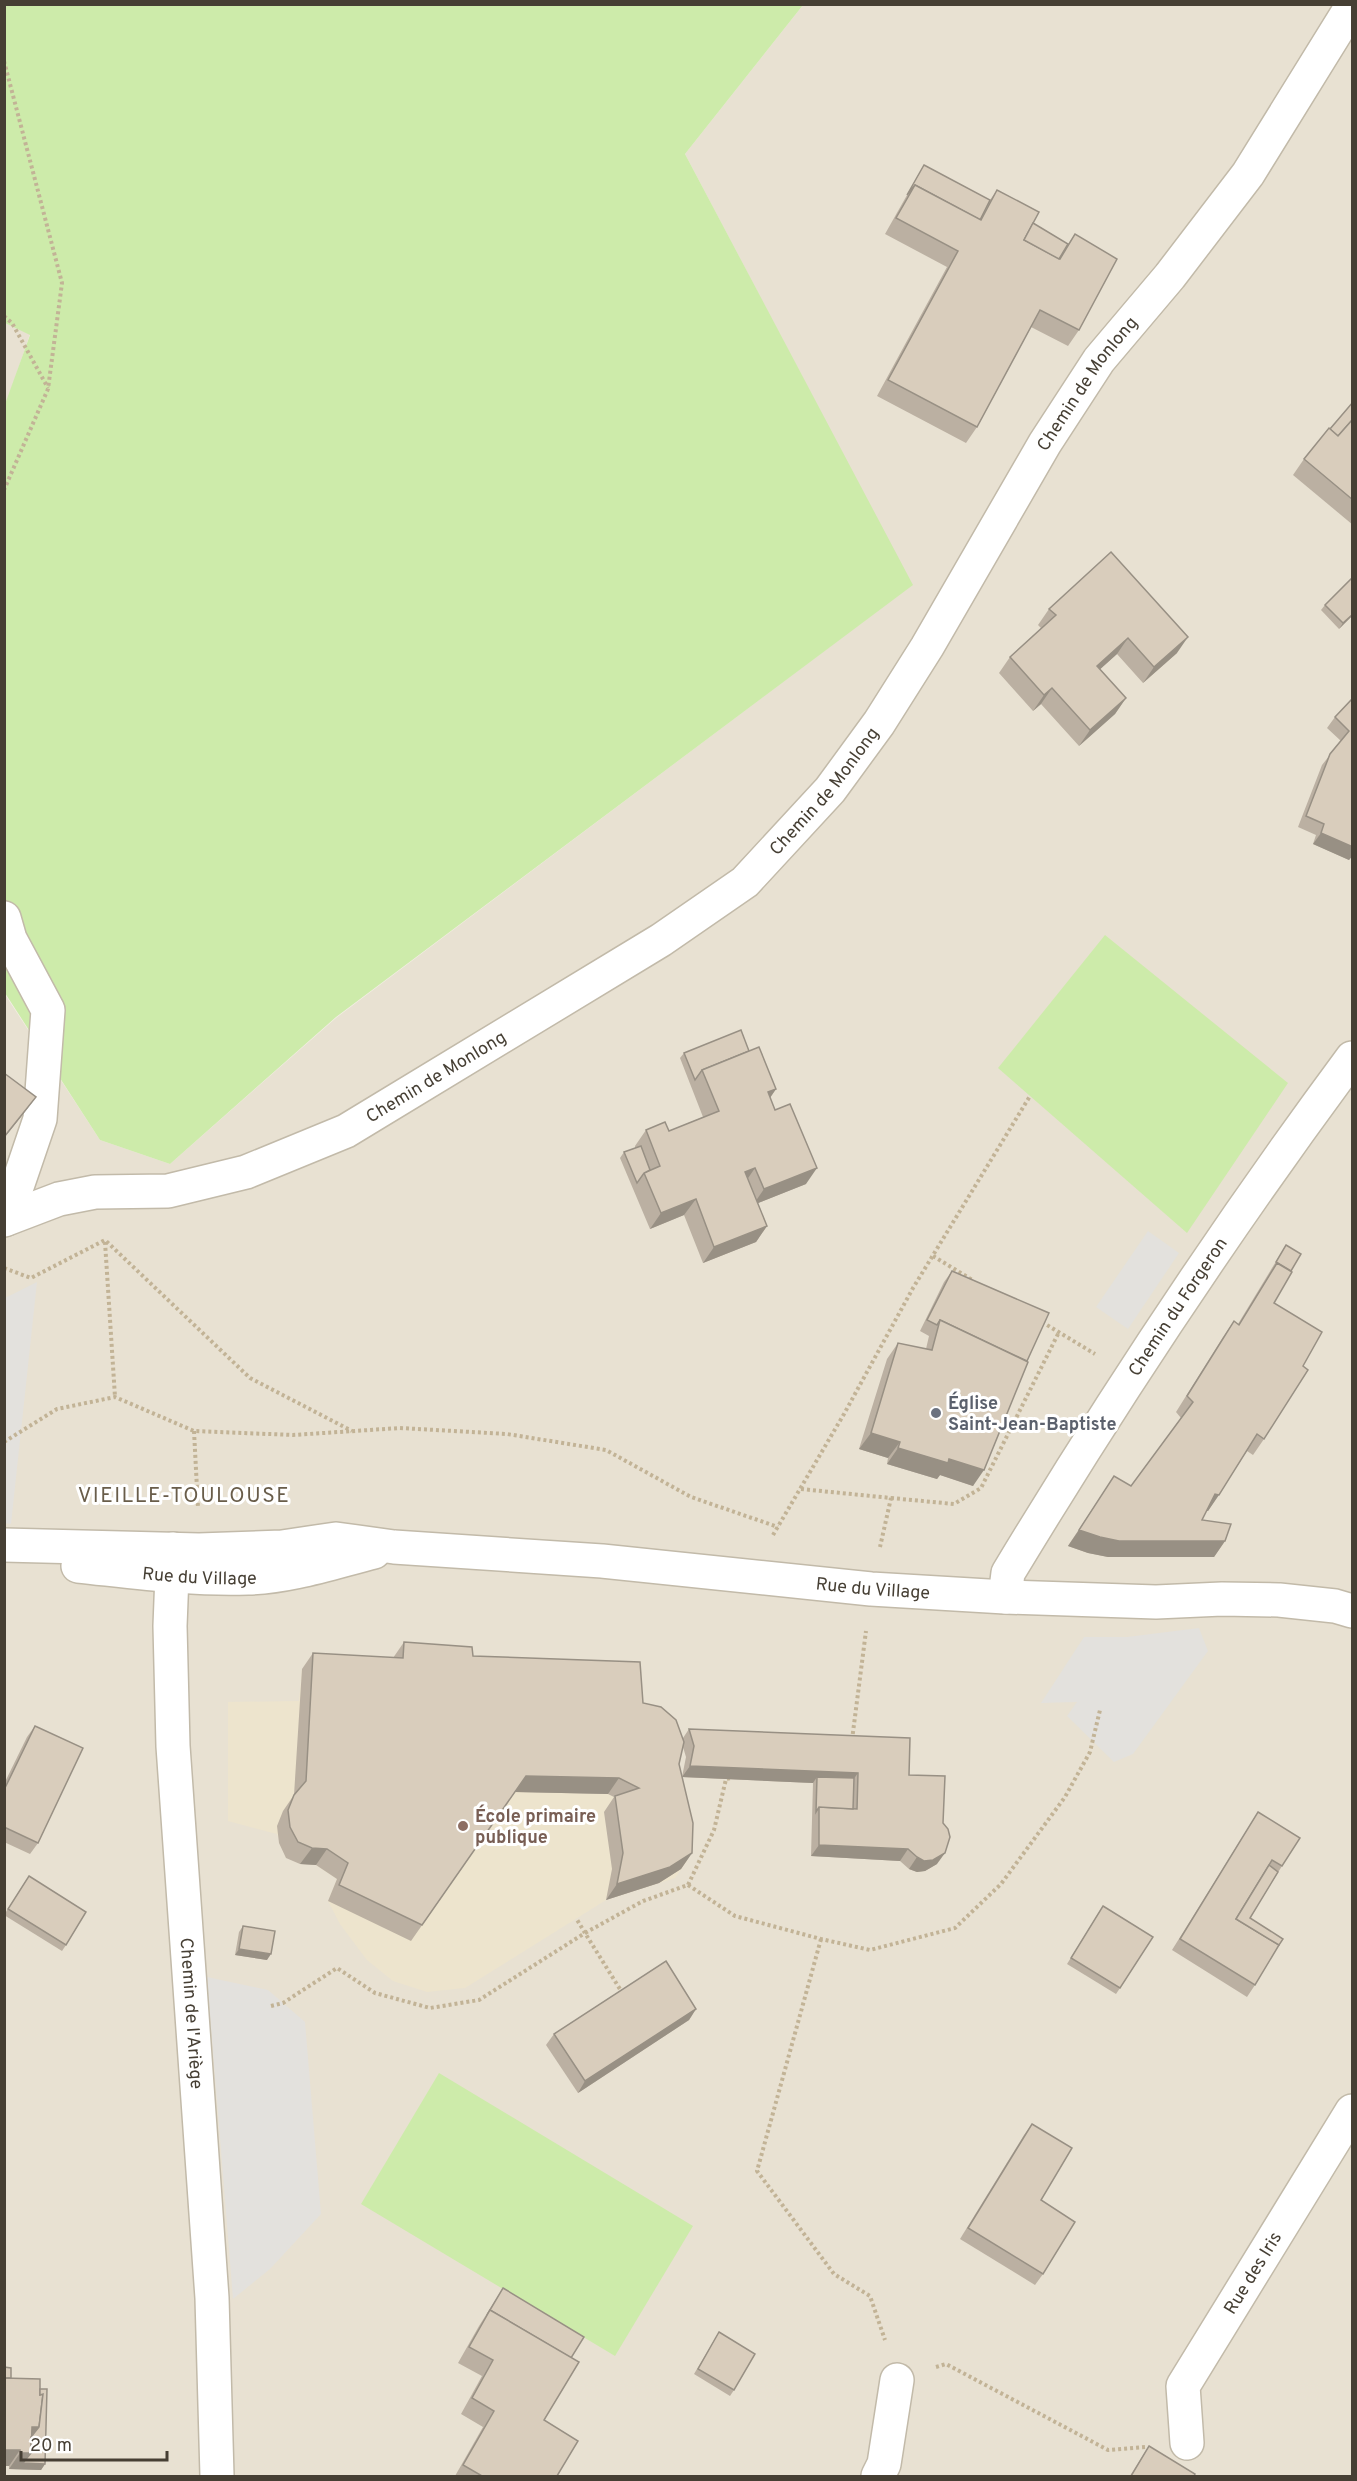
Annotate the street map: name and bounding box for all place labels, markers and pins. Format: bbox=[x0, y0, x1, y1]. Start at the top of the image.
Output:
place label: Église Saint-Jean-Baptiste bbox=[948, 1391, 1116, 1437]
marker: Église Saint-Jean-Baptiste bbox=[929, 1406, 943, 1420]
place label: École primaire publique bbox=[475, 1804, 596, 1850]
marker: École primaire publique bbox=[456, 1819, 470, 1833]

